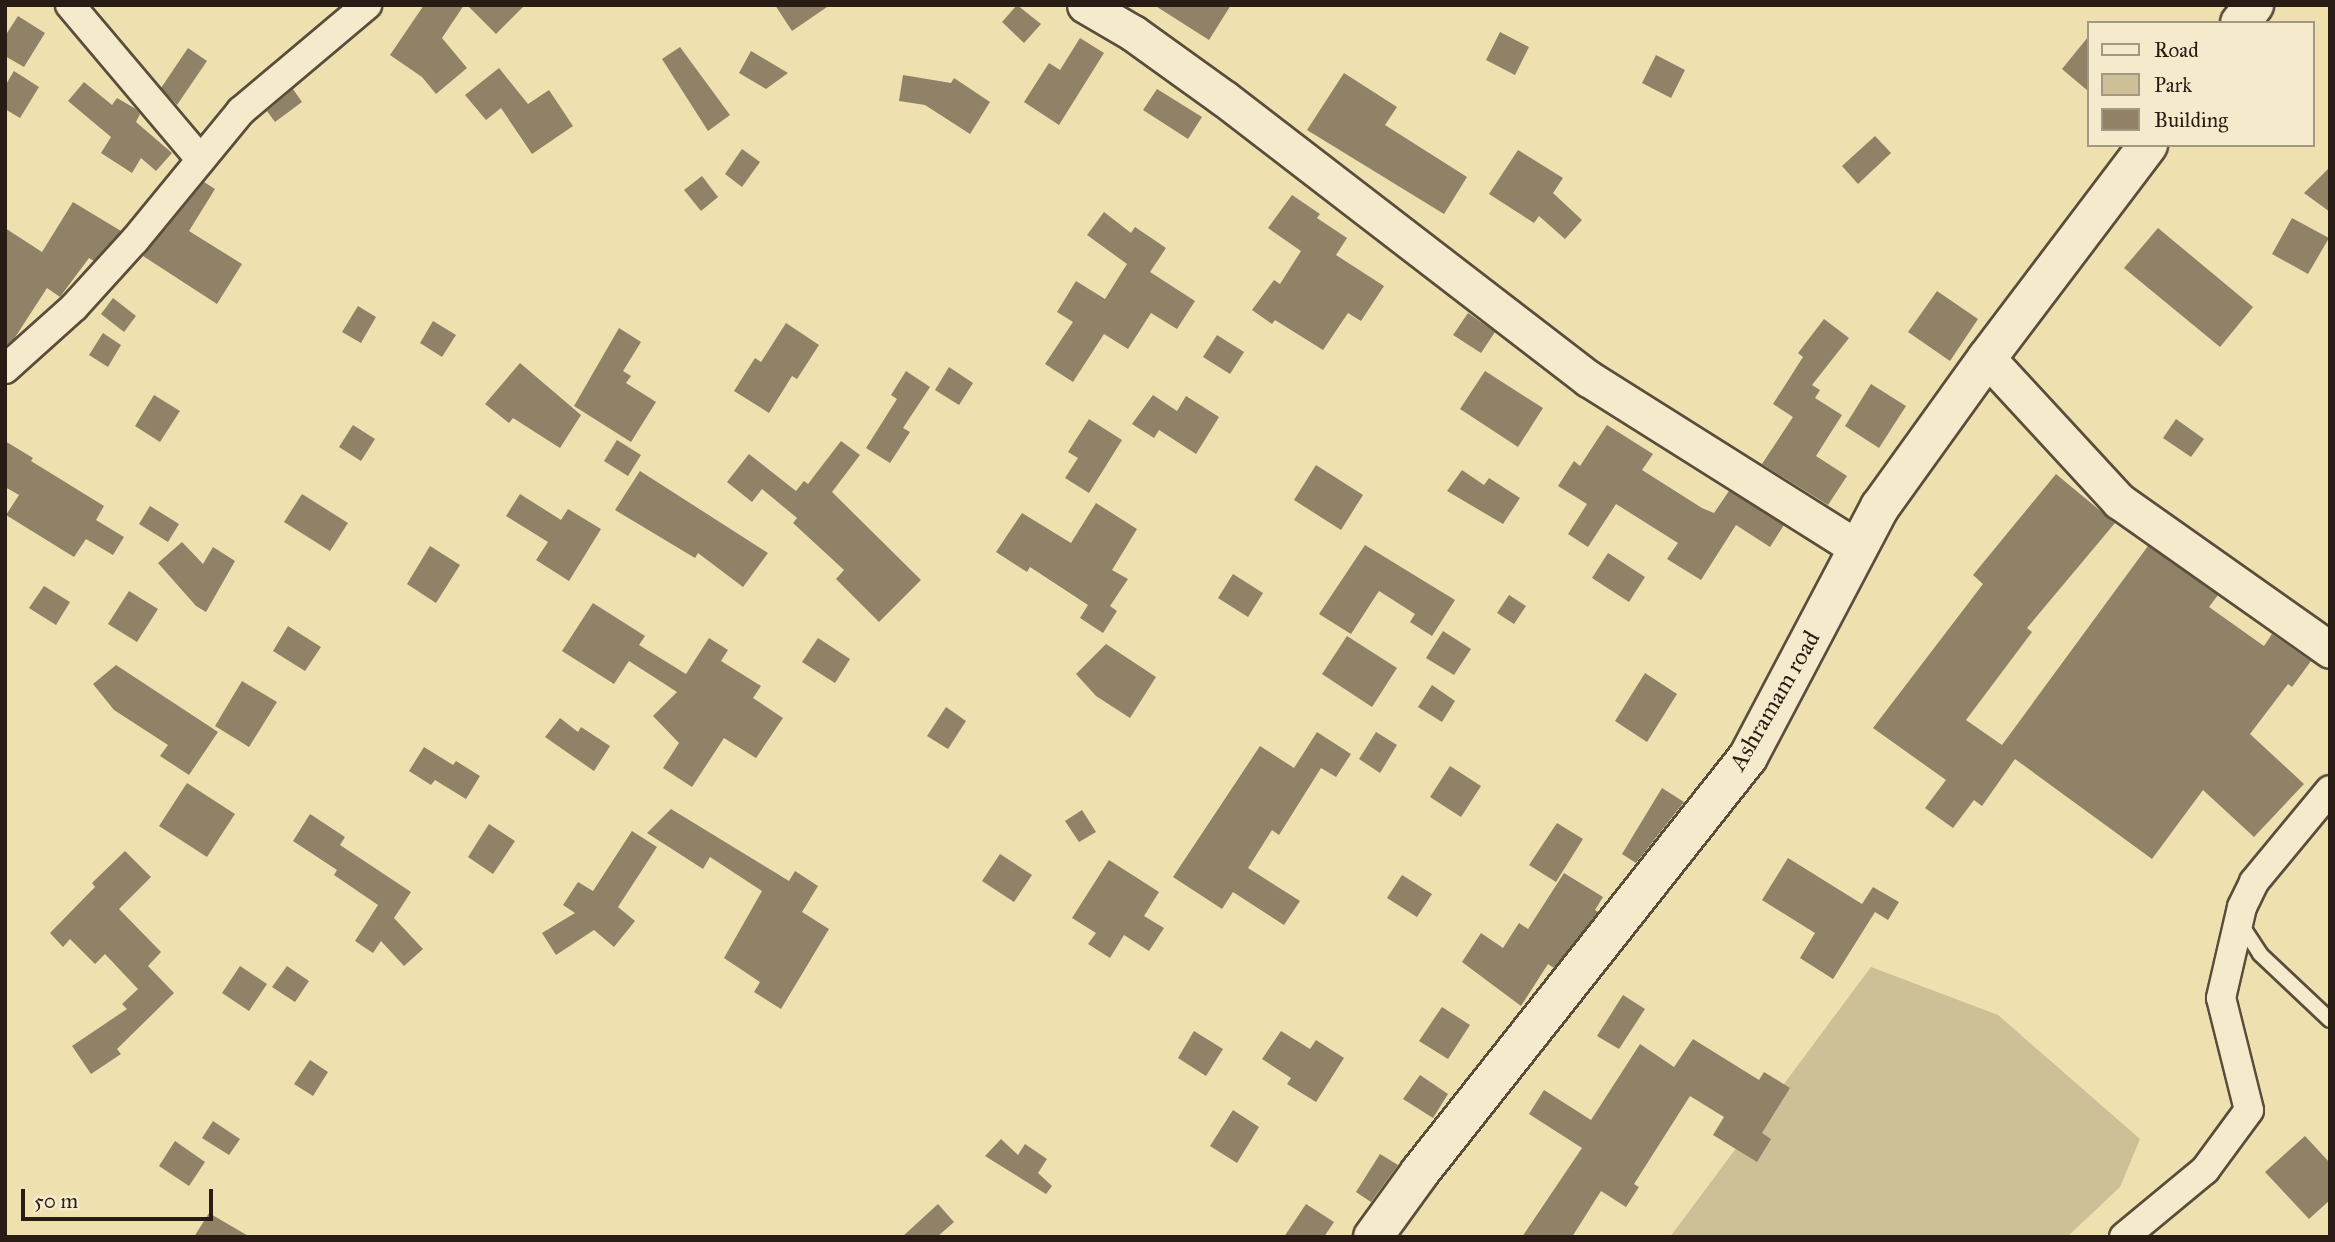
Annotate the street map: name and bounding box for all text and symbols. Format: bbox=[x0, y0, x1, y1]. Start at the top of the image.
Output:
legend bbox=[2086, 21, 2314, 147]
text: Road bbox=[2154, 37, 2199, 63]
text: Park bbox=[2154, 72, 2192, 98]
text: Building bbox=[2154, 107, 2228, 133]
street label: Ashramam road bbox=[1723, 626, 1827, 776]
scale bar bbox=[24, 1176, 217, 1220]
text: 50 m bbox=[34, 1188, 78, 1214]

